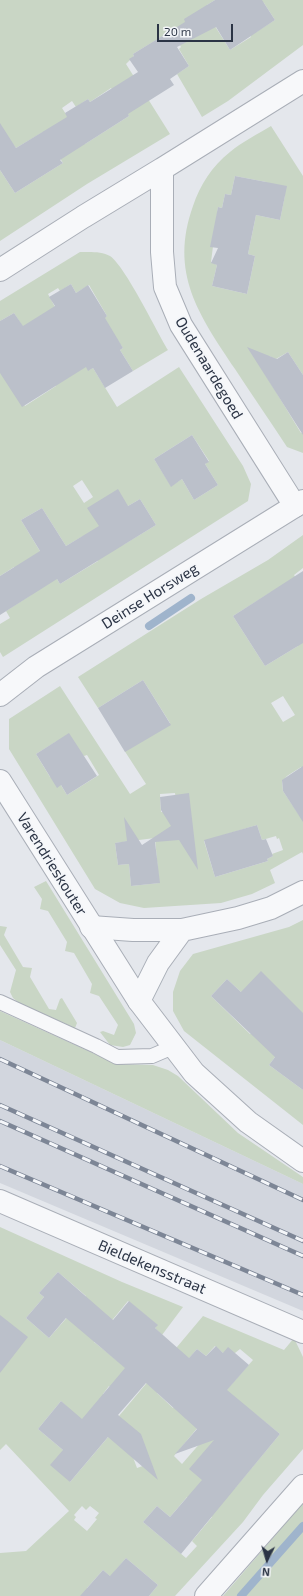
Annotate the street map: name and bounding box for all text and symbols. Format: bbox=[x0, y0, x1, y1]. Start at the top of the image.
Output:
scale bar bbox=[159, 16, 235, 42]
text: 20 m bbox=[164, 24, 191, 38]
street label: Oudenaardegoed bbox=[171, 313, 247, 423]
street label: Deinse Horsweg bbox=[98, 559, 202, 633]
street label: Varendrieskouter bbox=[13, 809, 91, 919]
street label: Bieldekensstraat bbox=[95, 1236, 209, 1298]
north arrow bbox=[247, 1540, 287, 1580]
text: N bbox=[261, 1566, 270, 1579]

